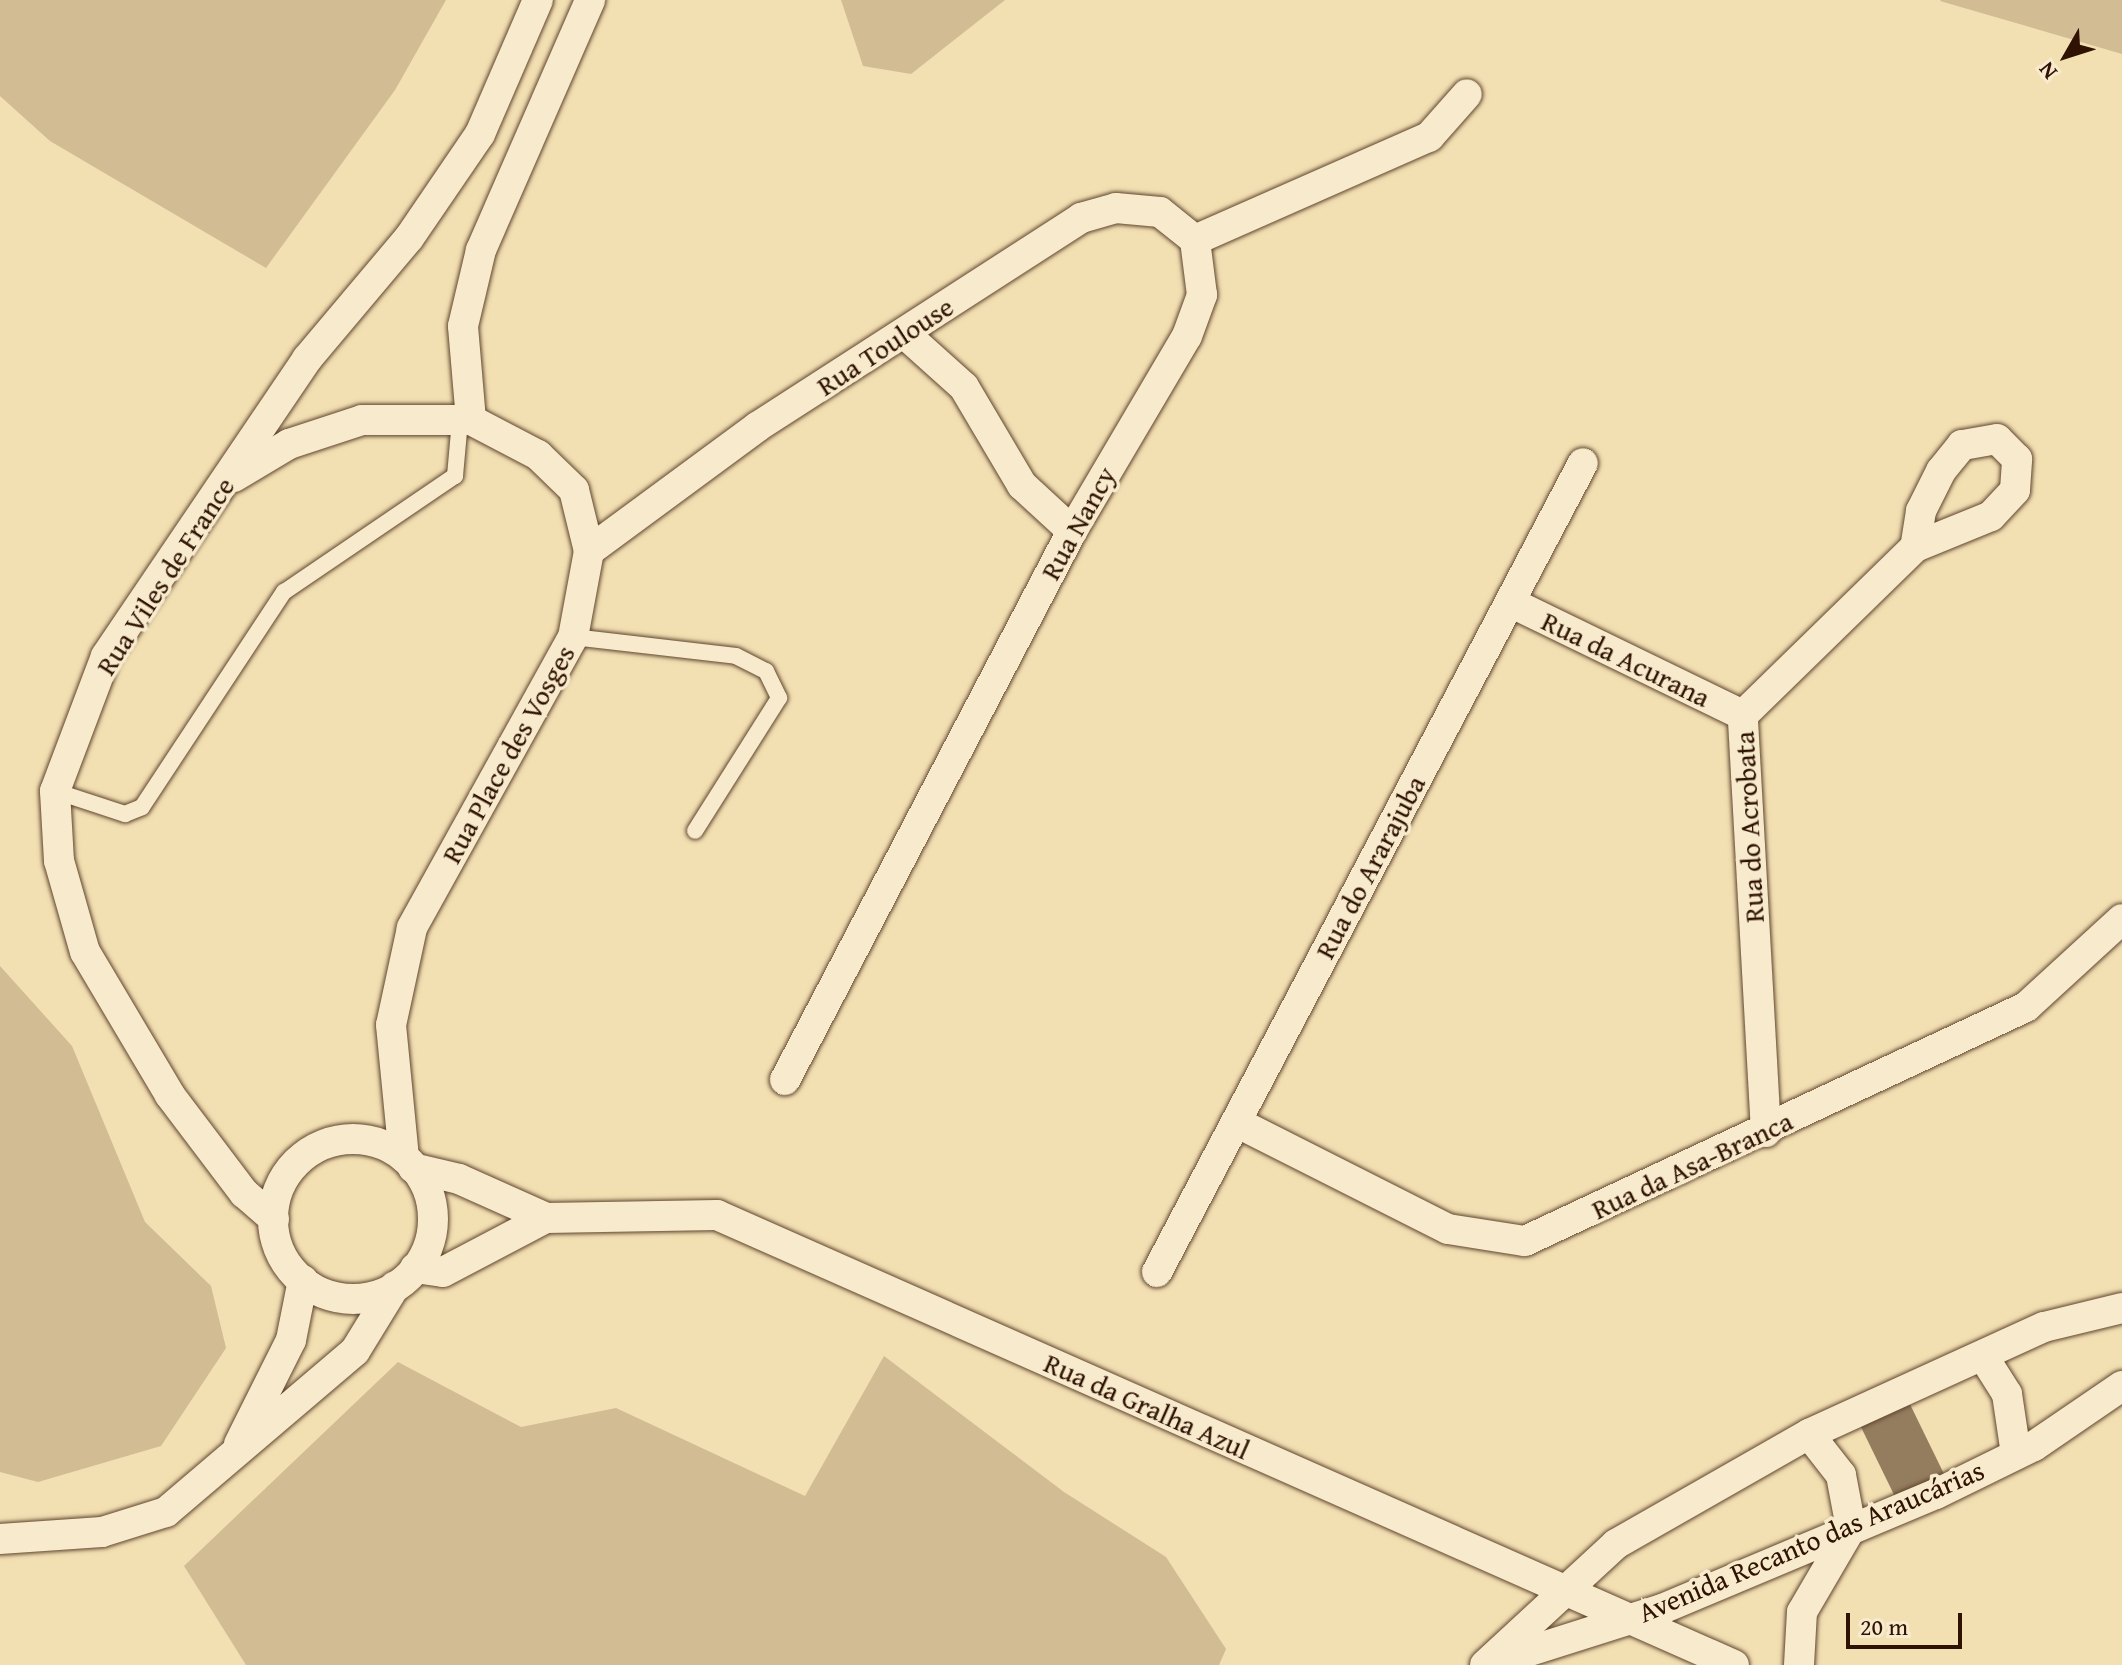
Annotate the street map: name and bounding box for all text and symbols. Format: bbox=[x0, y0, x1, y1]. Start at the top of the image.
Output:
north arrow bbox=[2026, 16, 2106, 96]
text: N bbox=[2030, 55, 2064, 87]
street label: Rua Toulouse bbox=[810, 289, 960, 403]
street label: Rua Nancy bbox=[1033, 461, 1123, 585]
street label: Rua Viles de France bbox=[89, 471, 241, 681]
street label: Rua da Acurana bbox=[1536, 604, 1716, 714]
street label: Rua Place des Vosges bbox=[434, 639, 582, 869]
street label: Rua do Acrobata bbox=[1727, 730, 1771, 924]
street label: Rua do Ararajuba bbox=[1308, 770, 1432, 964]
street label: Rua da Asa-Branca bbox=[1586, 1104, 1798, 1226]
street label: Rua da Gralha Azul bbox=[1039, 1346, 1255, 1466]
street label: Avenida Recanto das Araucárias bbox=[1633, 1453, 1989, 1629]
scale bar bbox=[1850, 1597, 1966, 1647]
text: 20 m bbox=[1860, 1609, 1908, 1644]

